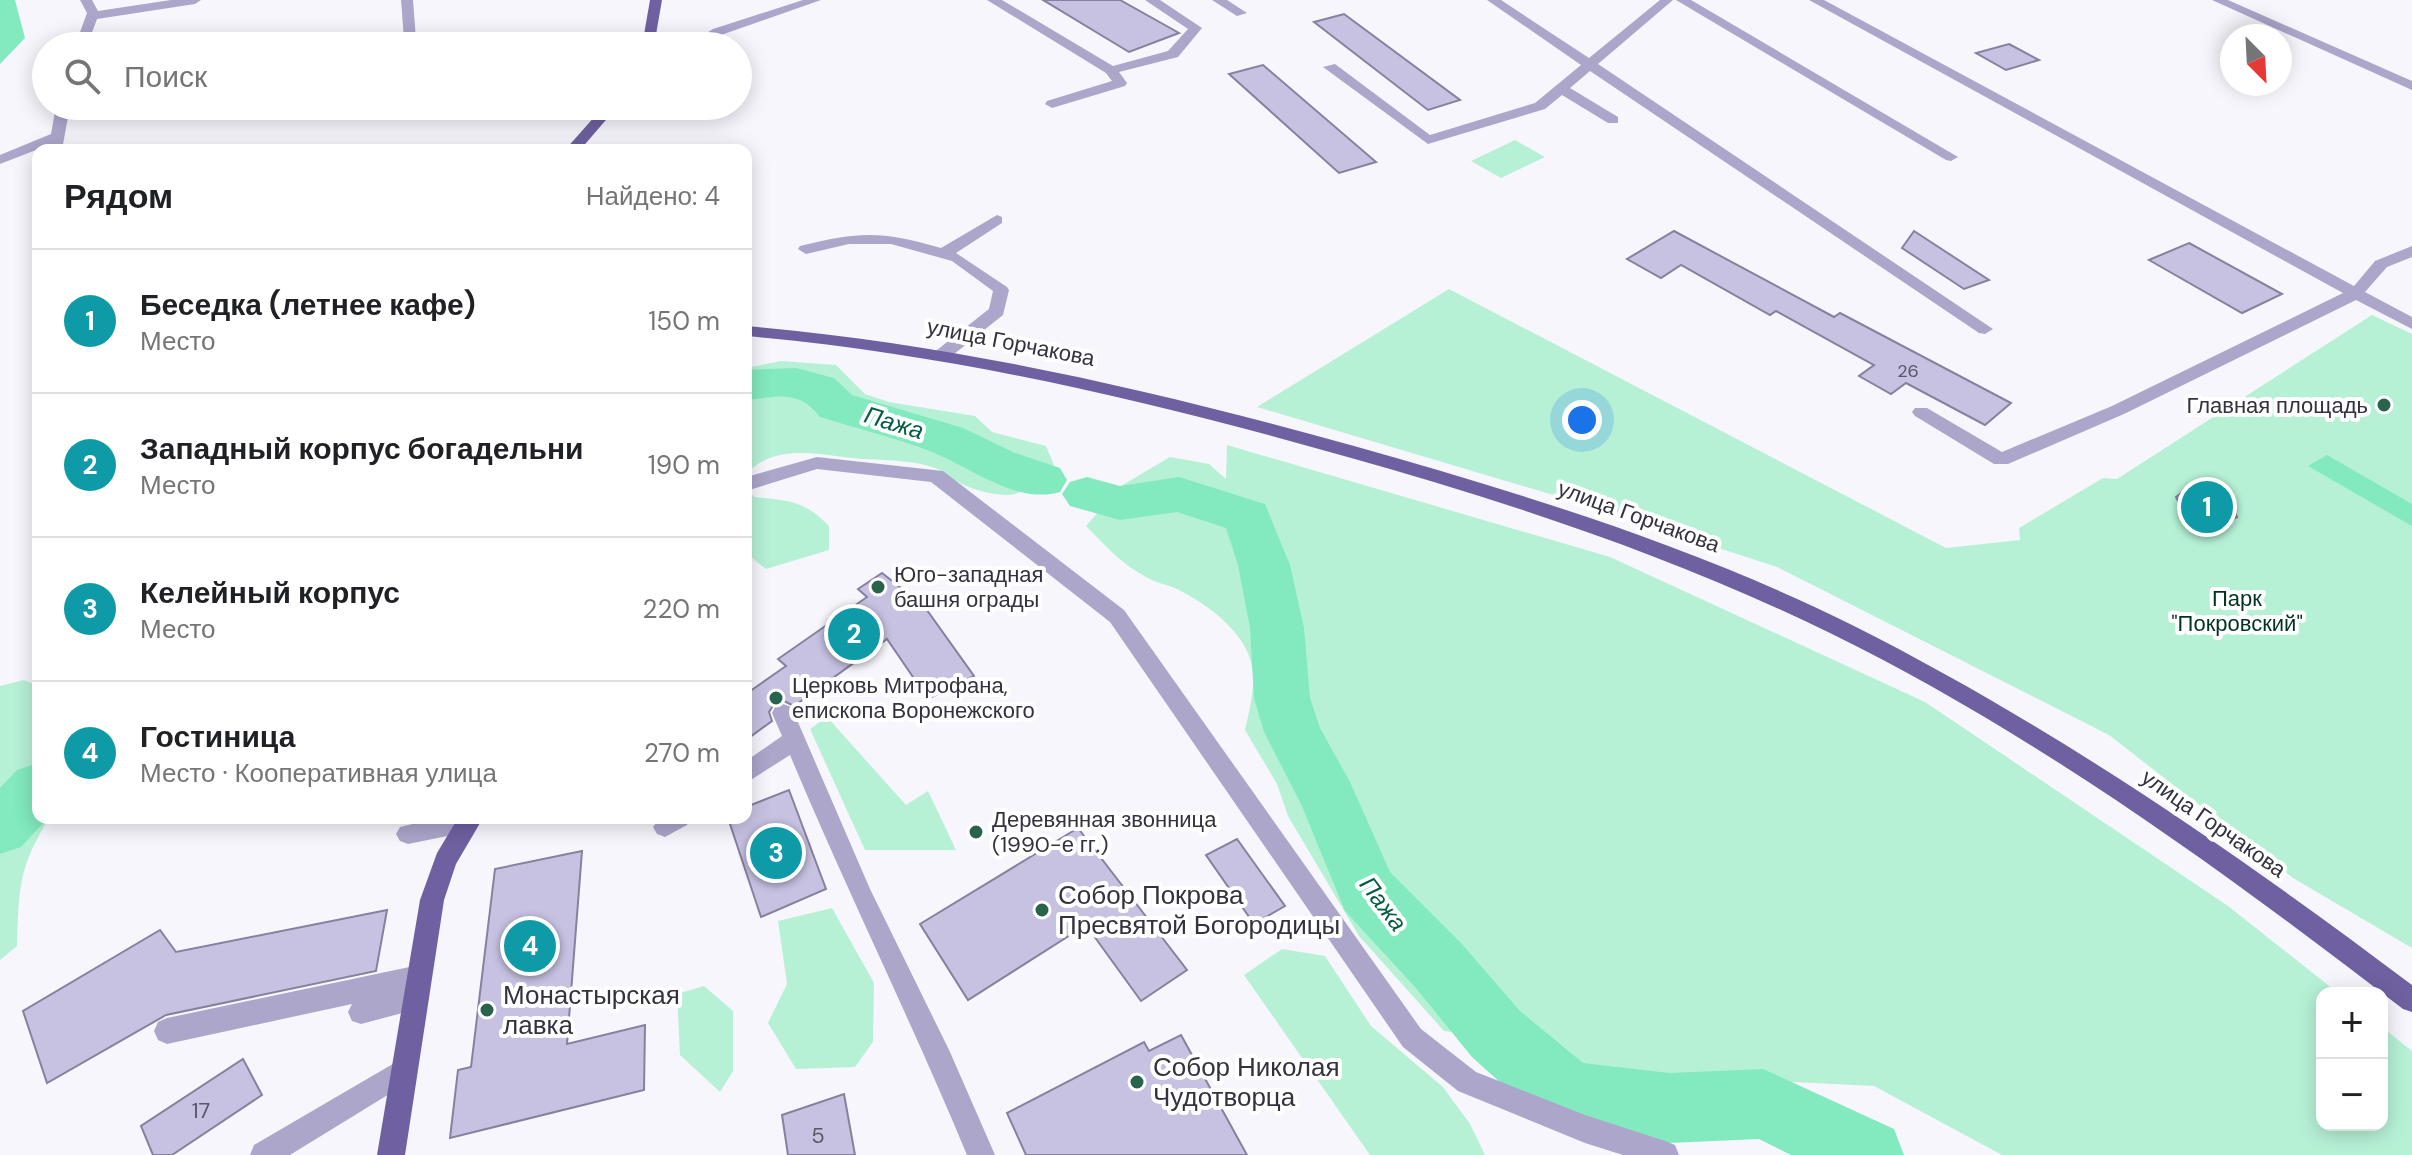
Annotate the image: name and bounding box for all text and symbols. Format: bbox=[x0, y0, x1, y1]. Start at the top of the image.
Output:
north arrow bbox=[2220, 24, 2292, 96]
search box bbox=[32, 32, 752, 120]
icon: search bbox=[60, 54, 104, 98]
text: Поиск bbox=[124, 57, 207, 96]
text: Рядом bbox=[64, 174, 173, 219]
text: Найдено: 4 bbox=[586, 179, 720, 213]
text: Беседка (летнее кафе) bbox=[140, 285, 476, 324]
text: 1 bbox=[85, 304, 95, 338]
text: 150 m bbox=[648, 304, 720, 338]
street label: улица Горчакова bbox=[925, 312, 1098, 373]
text: Место bbox=[140, 324, 216, 358]
house number: 26 bbox=[1897, 359, 1919, 383]
place label: Главная площадь bbox=[2187, 391, 2368, 420]
marker: Главная площадь bbox=[2375, 396, 2393, 414]
water label: Пажа bbox=[861, 399, 928, 446]
your location bbox=[1562, 400, 1602, 440]
text: Западный корпус богадельни bbox=[140, 429, 583, 468]
text: 2 bbox=[82, 448, 98, 482]
text: 190 m bbox=[648, 448, 720, 482]
text: Место bbox=[140, 468, 216, 502]
street label: улица Горчакова bbox=[1554, 474, 1724, 559]
pin: 1 bbox=[2181, 477, 2233, 537]
place label: Юго-западная башня ограды bbox=[894, 560, 1044, 614]
text: Келейный корпус bbox=[140, 573, 400, 612]
marker: Юго-западная башня ограды bbox=[869, 578, 887, 596]
park label: Парк "Покровский" bbox=[2171, 584, 2303, 638]
text: 3 bbox=[82, 592, 98, 626]
text: 220 m bbox=[642, 592, 720, 626]
pin: 2 bbox=[828, 604, 880, 664]
text: Место bbox=[140, 612, 216, 646]
place label: Церковь Митрофана, епископа Воронежского bbox=[792, 671, 1035, 725]
marker: Церковь Митрофана, епископа Воронежского bbox=[767, 689, 785, 707]
text: Гостиница bbox=[140, 717, 295, 756]
text: 4 bbox=[82, 736, 98, 770]
text: 270 m bbox=[644, 736, 720, 770]
text: Место · Кооперативная улица bbox=[140, 756, 497, 790]
street label: улица Горчакова bbox=[2136, 763, 2292, 885]
place label: Деревянная звонница (1990-е гг.) bbox=[992, 805, 1217, 859]
pin: 3 bbox=[750, 823, 802, 883]
marker: Деревянная звонница (1990-е гг.) bbox=[967, 823, 985, 841]
water label: Пажа bbox=[1353, 870, 1414, 937]
place label: Собор Покрова Пресвятой Богородицы bbox=[1058, 878, 1340, 942]
marker: Собор Покрова Пресвятой Богородицы bbox=[1033, 901, 1051, 919]
pin: 4 bbox=[504, 916, 556, 976]
place label: Монастырская лавка bbox=[503, 978, 680, 1042]
map controls bbox=[2316, 987, 2388, 1131]
button: + bbox=[2316, 987, 2388, 1059]
marker: Монастырская лавка bbox=[478, 1001, 496, 1019]
place label: Собор Николая Чудотворца bbox=[1153, 1050, 1340, 1114]
button: − bbox=[2316, 1059, 2388, 1131]
marker: Собор Николая Чудотворца bbox=[1128, 1073, 1146, 1091]
house number: 17 bbox=[192, 1096, 210, 1125]
house number: 5 bbox=[811, 1121, 825, 1150]

